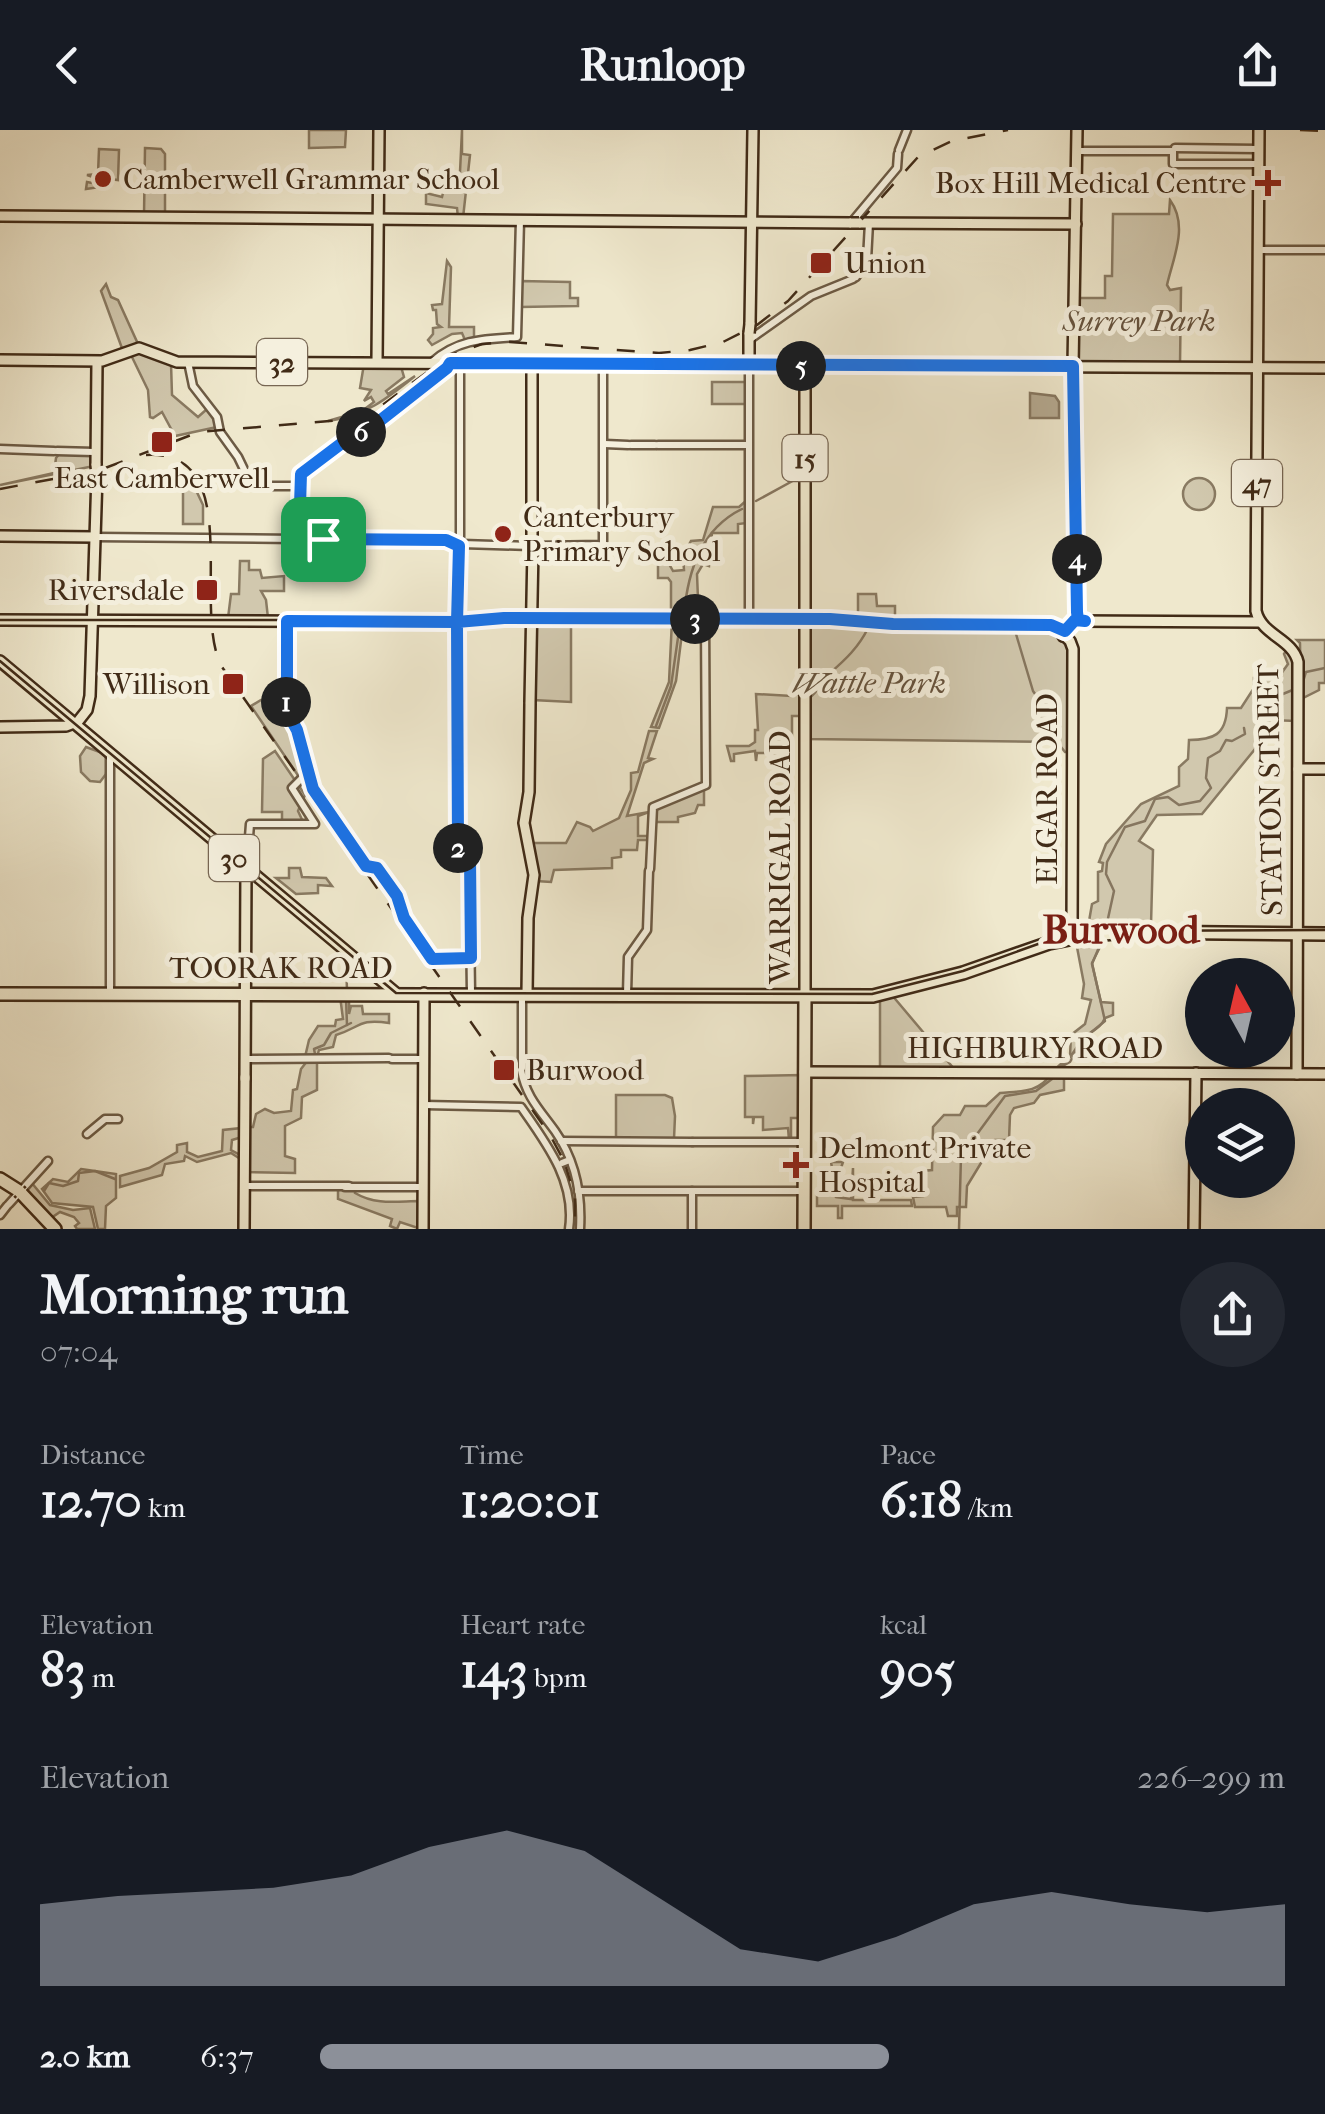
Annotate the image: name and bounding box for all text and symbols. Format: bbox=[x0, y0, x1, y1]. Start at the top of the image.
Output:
icon: back bbox=[40, 38, 95, 93]
icon: share bbox=[1230, 38, 1285, 93]
text: Runloop bbox=[580, 39, 745, 92]
place label: Camberwell Grammar School bbox=[123, 162, 500, 197]
place label: Box Hill Medical Centre bbox=[935, 166, 1246, 201]
marker: Camberwell Grammar School bbox=[92, 168, 114, 190]
marker: Box Hill Medical Centre bbox=[1255, 170, 1281, 196]
place label: Union bbox=[844, 246, 926, 281]
marker: Union bbox=[808, 250, 834, 276]
park label: Surrey Park bbox=[1062, 304, 1215, 339]
road number: 32 bbox=[257, 339, 307, 385]
pin: 5 bbox=[776, 341, 826, 391]
text: 5 bbox=[795, 349, 807, 382]
pin: 6 bbox=[336, 407, 386, 457]
text: 6 bbox=[353, 415, 369, 448]
marker: East Camberwell bbox=[149, 429, 175, 455]
road number: 15 bbox=[782, 435, 828, 481]
road number: 47 bbox=[1232, 460, 1282, 506]
place label: East Camberwell bbox=[54, 461, 270, 496]
pin bbox=[281, 497, 366, 582]
place label: Canterbury Primary School bbox=[523, 500, 721, 569]
icon: arrive bbox=[296, 512, 351, 567]
marker: Canterbury Primary School bbox=[492, 523, 514, 545]
pin: 4 bbox=[1052, 534, 1102, 584]
text: 4 bbox=[1069, 542, 1085, 575]
place label: Riversdale bbox=[48, 573, 184, 608]
marker: Riversdale bbox=[194, 577, 220, 603]
pin: 3 bbox=[670, 594, 720, 644]
text: 3 bbox=[689, 602, 701, 635]
street label: STATION STREET bbox=[1251, 663, 1290, 916]
park label: Wattle Park bbox=[792, 666, 946, 701]
place label: Willison bbox=[102, 667, 211, 702]
marker: Willison bbox=[220, 671, 246, 697]
pin: 1 bbox=[261, 677, 311, 727]
text: 1 bbox=[281, 685, 291, 718]
street label: ELGAR ROAD bbox=[1030, 693, 1065, 885]
street label: WARRIGAL ROAD bbox=[763, 730, 798, 985]
pin: 2 bbox=[433, 823, 483, 873]
text: 2 bbox=[451, 831, 465, 864]
road number: 30 bbox=[209, 835, 259, 881]
district label: Burwood bbox=[1042, 907, 1201, 953]
street label: TOORAK ROAD bbox=[169, 951, 393, 986]
north arrow bbox=[1185, 958, 1295, 1068]
map controls bbox=[1185, 958, 1295, 1198]
street label: HIGHBURY ROAD bbox=[907, 1031, 1163, 1066]
place label: Burwood bbox=[526, 1053, 645, 1088]
marker: Burwood bbox=[491, 1057, 517, 1083]
button: layers bbox=[1185, 1088, 1295, 1198]
place label: Delmont Private Hospital bbox=[818, 1131, 1032, 1200]
marker: Delmont Private Hospital bbox=[783, 1152, 809, 1178]
button: share bbox=[1180, 1262, 1285, 1367]
text: Morning run bbox=[40, 1263, 348, 1327]
text: 07:04 bbox=[40, 1333, 117, 1370]
text: Distance bbox=[40, 1438, 145, 1471]
text: Time bbox=[460, 1438, 524, 1471]
text: Pace bbox=[880, 1438, 936, 1471]
text: 12.70 bbox=[40, 1471, 142, 1530]
text: 1:20:01 bbox=[460, 1471, 601, 1530]
text: 6:18 bbox=[880, 1471, 962, 1530]
text: km bbox=[142, 1491, 186, 1524]
text: /km bbox=[962, 1491, 1013, 1524]
text: Elevation bbox=[40, 1608, 153, 1641]
text: Heart rate bbox=[460, 1608, 585, 1641]
text: kcal bbox=[880, 1608, 927, 1641]
text: 83 bbox=[40, 1641, 86, 1700]
text: 143 bbox=[460, 1641, 528, 1700]
text: 905 bbox=[880, 1641, 955, 1700]
text: m bbox=[86, 1661, 115, 1694]
text: bpm bbox=[528, 1661, 587, 1694]
text: Elevation bbox=[40, 1759, 169, 1796]
text: 226–299 m bbox=[1137, 1759, 1285, 1796]
text: 2.0 km bbox=[40, 2038, 130, 2075]
text: 6:37 bbox=[200, 2038, 254, 2075]

